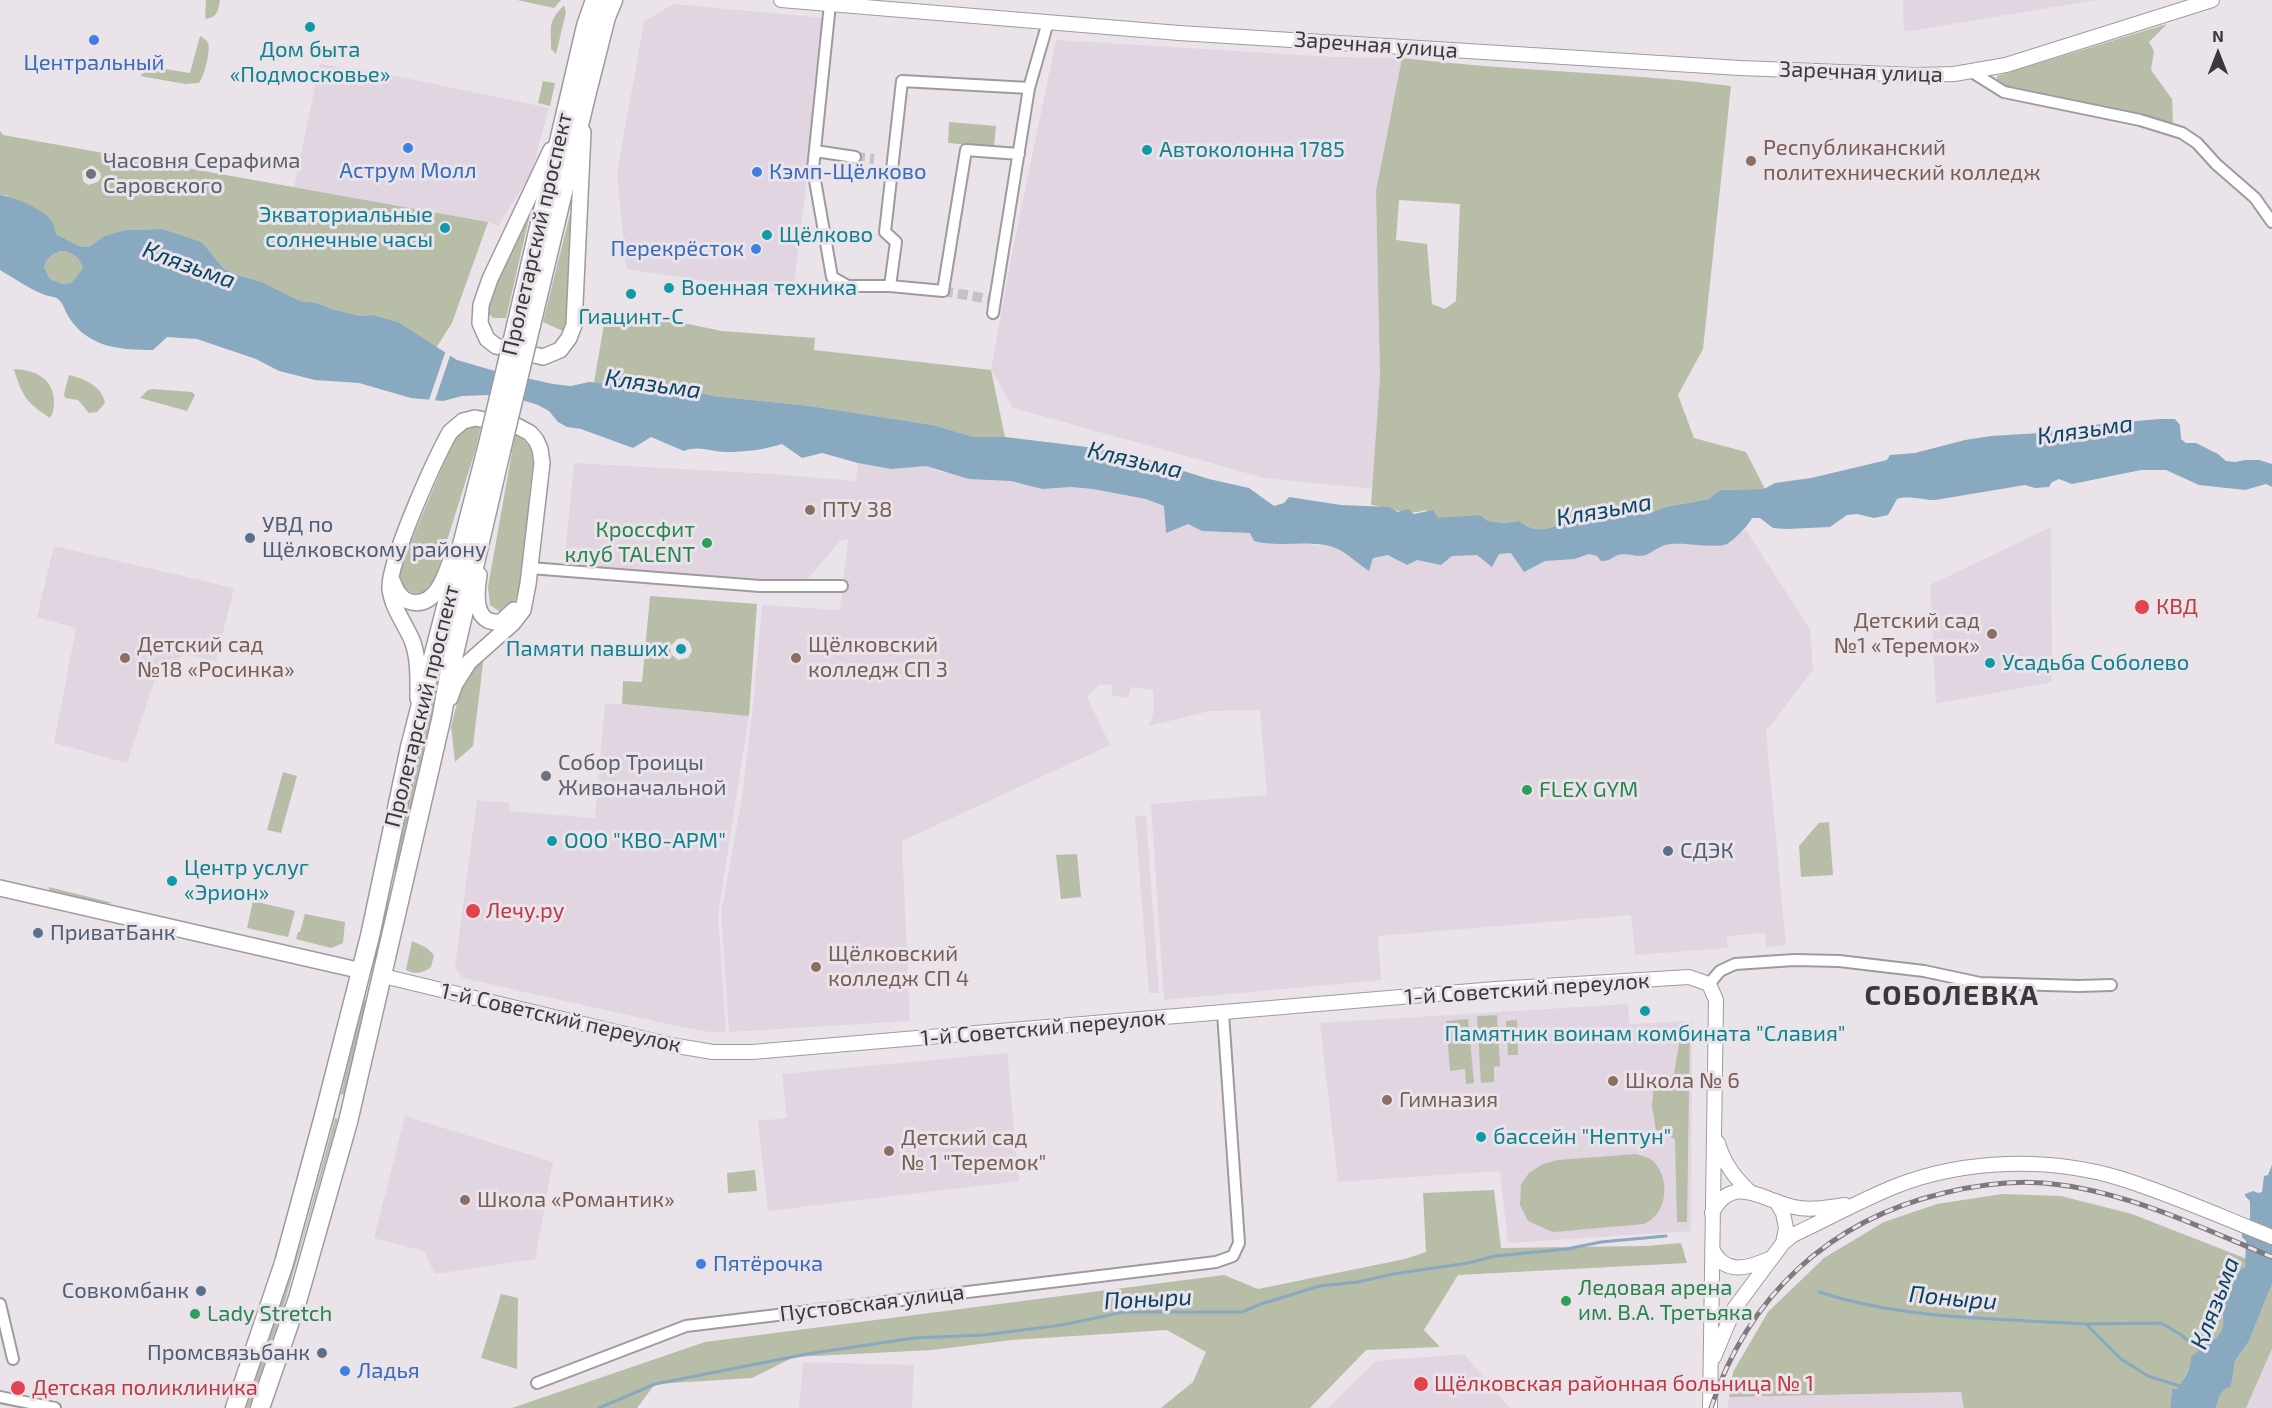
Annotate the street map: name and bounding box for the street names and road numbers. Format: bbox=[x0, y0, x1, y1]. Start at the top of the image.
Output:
street label: Заречная улица bbox=[1293, 26, 1459, 64]
street label: Заречная улица bbox=[1779, 56, 1943, 88]
street label: Пролетарский проспект bbox=[496, 110, 578, 358]
street label: Пролетарский проспект bbox=[379, 582, 465, 830]
street label: 1-й Советский переулок bbox=[1403, 967, 1651, 1011]
street label: 1-й Советский переулок bbox=[438, 977, 684, 1059]
street label: 1-й Советский переулок bbox=[919, 1004, 1167, 1052]
street label: Пустовская улица bbox=[778, 1279, 966, 1327]

